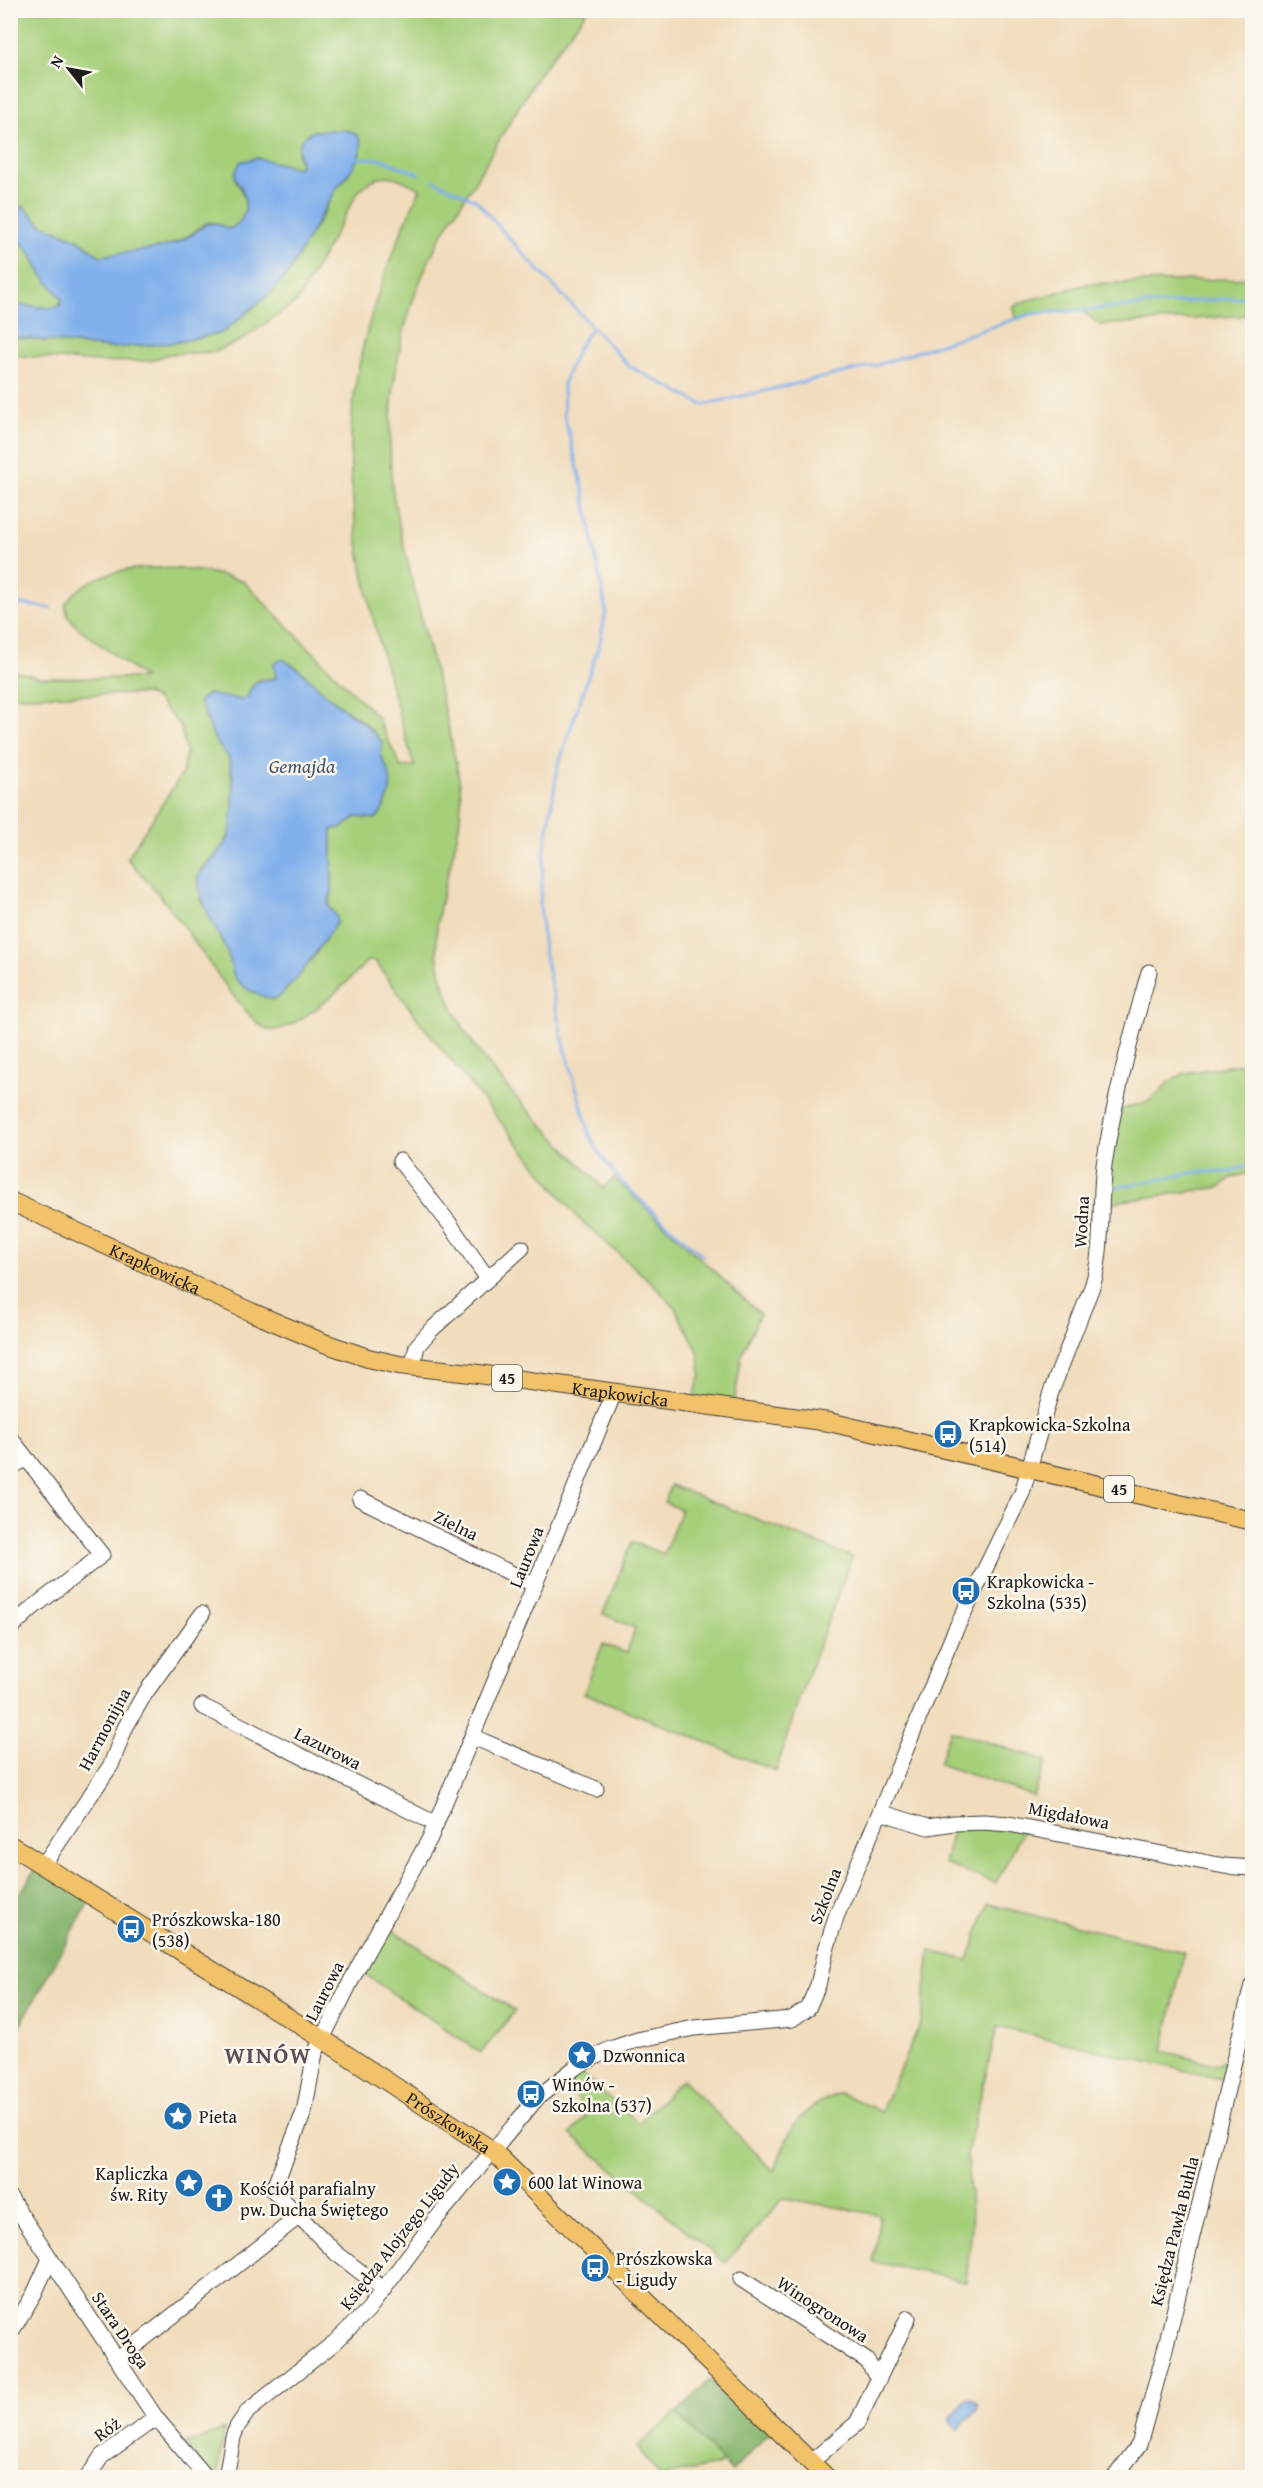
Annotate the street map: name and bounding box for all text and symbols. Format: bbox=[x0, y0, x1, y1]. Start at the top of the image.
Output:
north arrow bbox=[39, 39, 99, 99]
text: N bbox=[43, 50, 69, 72]
water label: Gemajda bbox=[269, 751, 336, 780]
street label: Wodna bbox=[1066, 1195, 1096, 1249]
street label: Krapkowicka bbox=[106, 1235, 205, 1301]
road number: 45 bbox=[492, 1365, 522, 1391]
street label: Krapkowicka bbox=[570, 1373, 671, 1413]
place label: Krapkowicka-Szkolna (514) bbox=[969, 1411, 1131, 1459]
bus stop icon: Krapkowicka-Szkolna (514) bbox=[932, 1418, 964, 1450]
road number: 45 bbox=[1104, 1476, 1134, 1502]
street label: Zielna bbox=[429, 1503, 483, 1548]
street label: Laurowa bbox=[501, 1522, 551, 1592]
place label: Krapkowicka - Szkolna (535) bbox=[987, 1568, 1094, 1616]
bus stop icon: Krapkowicka - Szkolna (535) bbox=[950, 1575, 982, 1607]
street label: Harmonijna bbox=[71, 1682, 137, 1775]
street label: Lazurowa bbox=[290, 1720, 367, 1777]
street label: Migdałowa bbox=[1026, 1794, 1112, 1836]
street label: Szkolna bbox=[802, 1863, 848, 1928]
place label: Prószkowska-180 (538) bbox=[152, 1906, 281, 1954]
bus stop icon: Prószkowska-180 (538) bbox=[115, 1913, 147, 1945]
street label: Laurowa bbox=[297, 1956, 351, 2026]
district label: WINÓW bbox=[224, 2037, 312, 2072]
place icon: Dzwonnica bbox=[566, 2039, 598, 2071]
place label: Dzwonnica bbox=[603, 2042, 686, 2069]
place label: Winów - Szkolna (537) bbox=[552, 2071, 652, 2119]
bus stop icon: Winów - Szkolna (537) bbox=[515, 2078, 547, 2110]
street label: Prószkowska bbox=[401, 2084, 497, 2160]
place icon: Pieta bbox=[162, 2100, 194, 2132]
place label: Pieta bbox=[199, 2103, 238, 2130]
street label: Księdza Pawła Buhla bbox=[1142, 2153, 1206, 2309]
street label: Księdza Alojzego Ligudy bbox=[333, 2156, 465, 2316]
place label: Kapliczka św. Rity bbox=[96, 2160, 168, 2208]
place icon: 600 lat Winowa bbox=[491, 2166, 523, 2198]
place icon: Kapliczka św. Rity bbox=[173, 2167, 205, 2199]
place label: 600 lat Winowa bbox=[528, 2169, 643, 2196]
place label: Kościół parafialny pw. Ducha Świętego bbox=[240, 2175, 388, 2223]
church icon: Kościół parafialny pw. Ducha Świętego bbox=[203, 2182, 235, 2214]
place label: Prószkowska - Ligudy bbox=[616, 2245, 713, 2293]
bus stop icon: Prószkowska - Ligudy bbox=[579, 2252, 611, 2284]
street label: Winogronowa bbox=[772, 2269, 875, 2349]
street label: Stara Droga bbox=[85, 2286, 157, 2374]
street label: Róż bbox=[88, 2410, 126, 2448]

